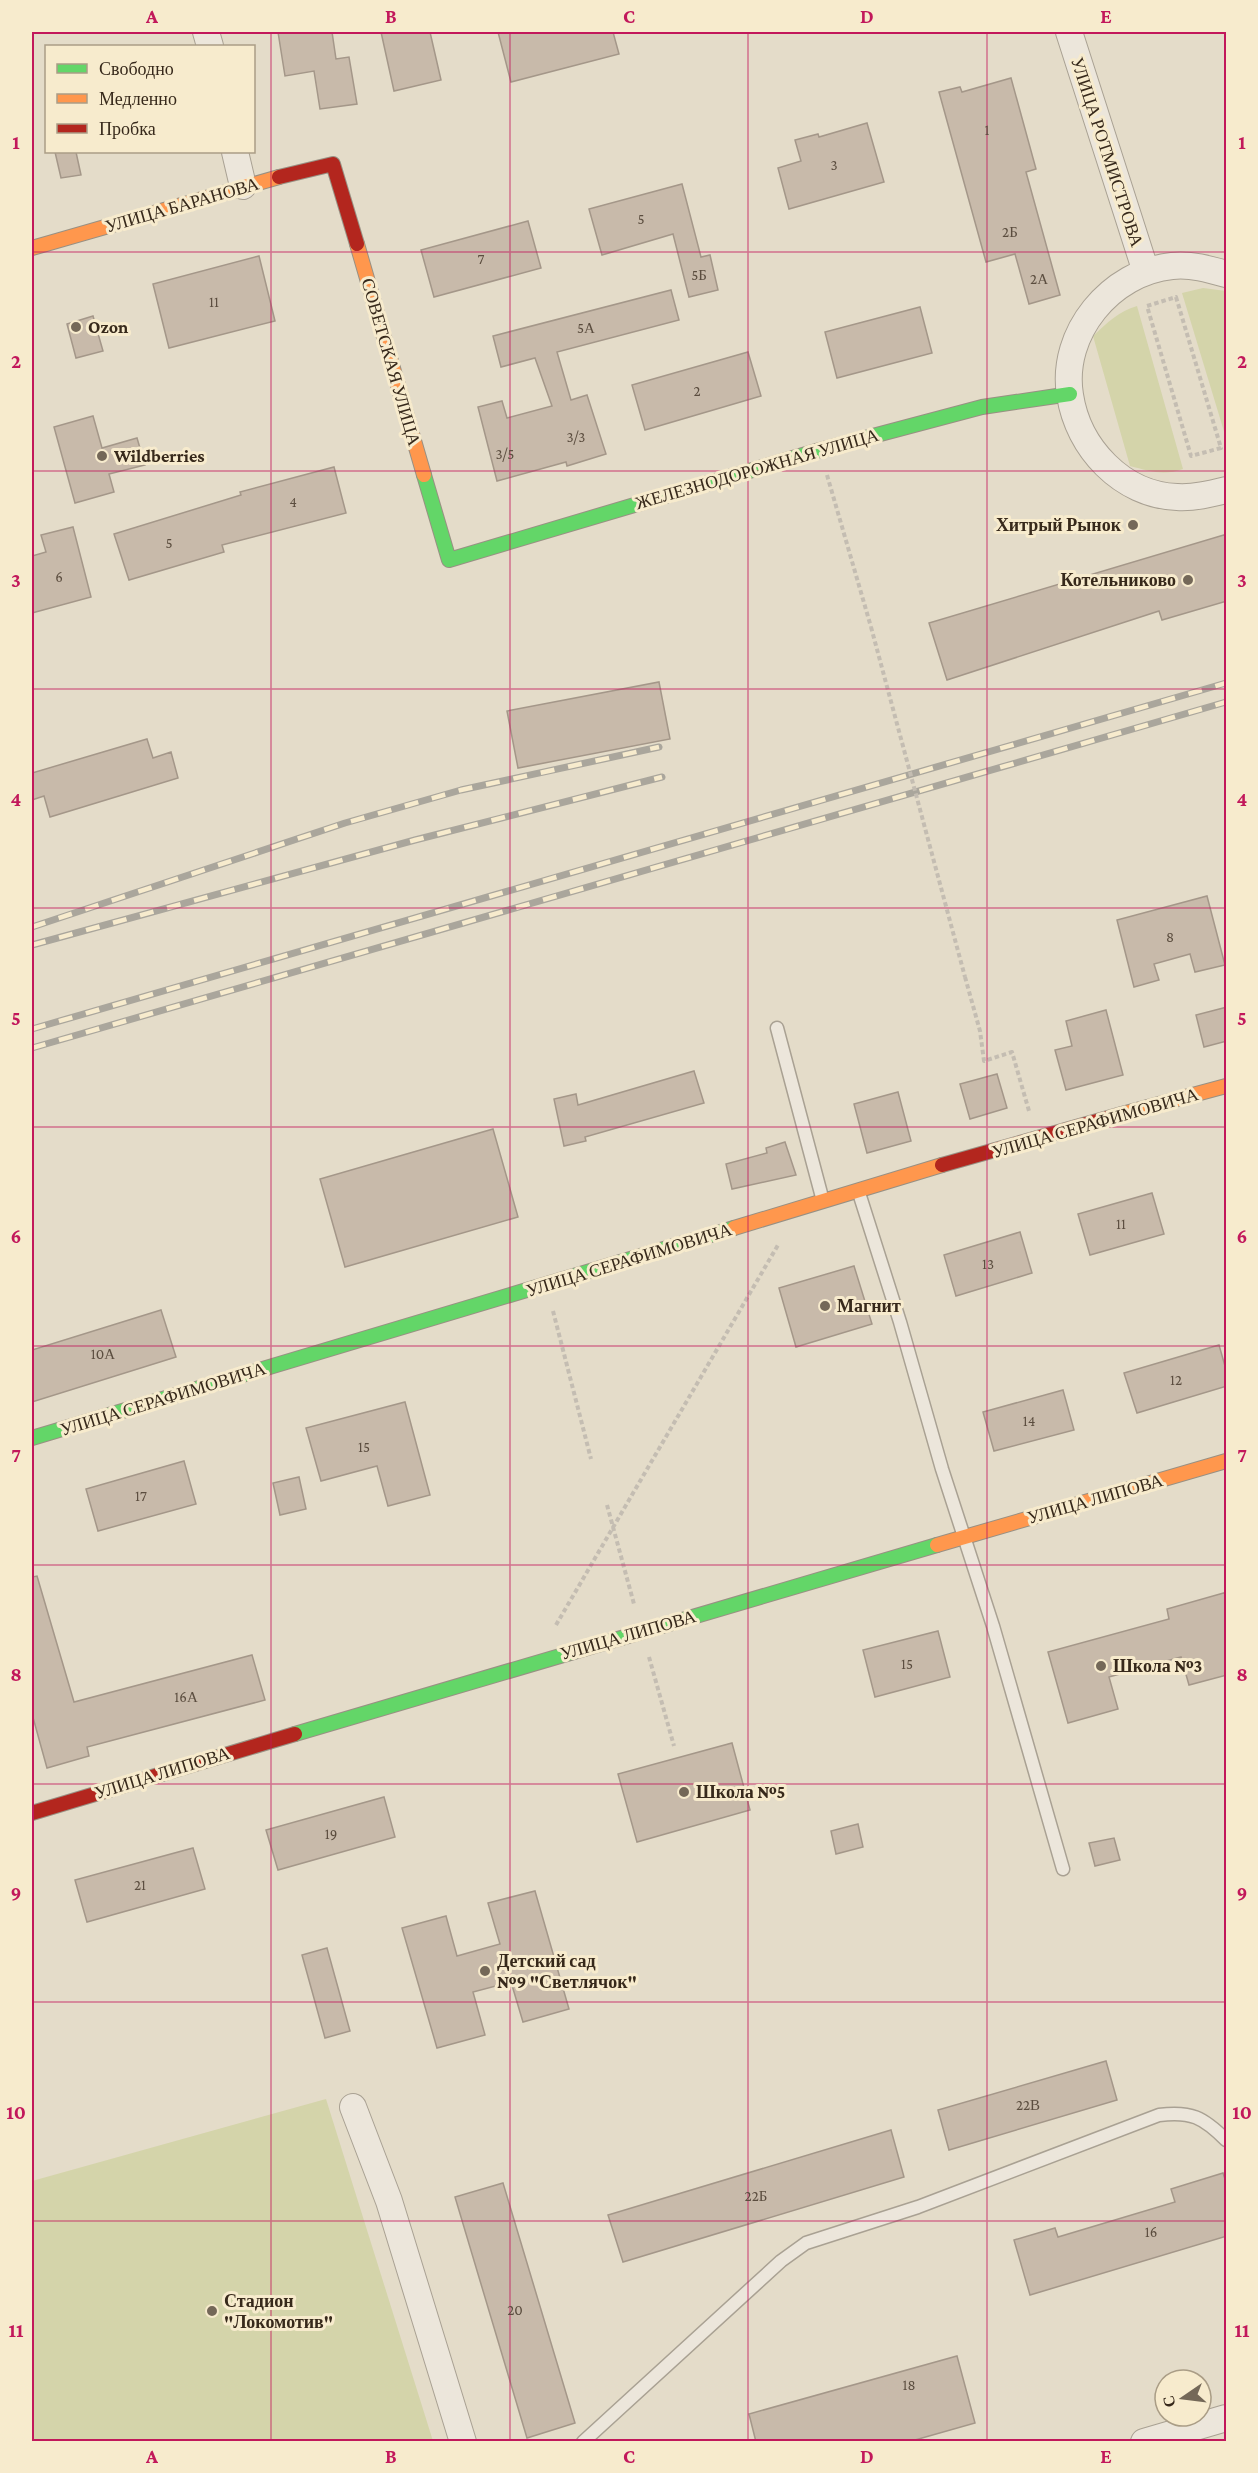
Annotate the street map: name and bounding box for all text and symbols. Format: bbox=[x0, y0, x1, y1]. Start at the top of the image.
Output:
text: A bbox=[145, 5, 159, 27]
text: B bbox=[385, 5, 397, 27]
text: C bbox=[623, 5, 635, 27]
text: D bbox=[860, 5, 874, 27]
text: E bbox=[1100, 5, 1112, 27]
legend bbox=[45, 45, 255, 153]
street label: УЛИЦА РОТМИСТРОВА bbox=[1067, 55, 1147, 249]
text: Свободно bbox=[99, 59, 174, 79]
text: Медленно bbox=[99, 89, 177, 109]
text: Пробка bbox=[99, 119, 156, 139]
house number: 1 bbox=[985, 122, 990, 138]
text: 1 bbox=[12, 131, 20, 153]
text: 1 bbox=[1238, 131, 1246, 153]
house number: 3 bbox=[830, 157, 838, 173]
street label: УЛИЦА БАРАНОВА bbox=[103, 173, 261, 237]
house number: 5 bbox=[637, 211, 645, 227]
house number: 2Б bbox=[1002, 224, 1018, 240]
house number: 7 bbox=[478, 251, 485, 267]
house number: 5Б bbox=[691, 267, 707, 283]
house number: 2А bbox=[1030, 271, 1048, 287]
street label: СОВЕТСКАЯ УЛИЦА bbox=[358, 276, 424, 448]
house number: 11 bbox=[209, 294, 219, 310]
place label: Ozon bbox=[88, 317, 129, 337]
marker: Ozon bbox=[69, 320, 83, 334]
house number: 5А bbox=[577, 320, 595, 336]
text: 2 bbox=[11, 350, 21, 372]
text: 2 bbox=[1237, 350, 1247, 372]
house number: 2 bbox=[693, 383, 701, 399]
street label: ЖЕЛЕЗНОДОРОЖНАЯ УЛИЦА bbox=[633, 425, 881, 513]
house number: 3/3 bbox=[567, 429, 585, 445]
place label: Wildberries bbox=[113, 446, 205, 466]
house number: 3/5 bbox=[496, 446, 514, 462]
marker: Wildberries bbox=[95, 449, 109, 463]
house number: 4 bbox=[289, 494, 297, 510]
place label: Хитрый Рынок bbox=[996, 515, 1122, 535]
marker: Хитрый Рынок bbox=[1126, 518, 1140, 532]
house number: 5 bbox=[165, 535, 173, 551]
text: 3 bbox=[11, 569, 21, 591]
house number: 6 bbox=[55, 569, 63, 585]
text: 3 bbox=[1237, 569, 1247, 591]
place label: Котельниково bbox=[1061, 570, 1176, 590]
marker: Котельниково bbox=[1181, 573, 1195, 587]
text: 4 bbox=[11, 788, 22, 810]
text: 4 bbox=[1237, 788, 1248, 810]
house number: 8 bbox=[1166, 929, 1174, 945]
text: 5 bbox=[11, 1007, 21, 1029]
text: 5 bbox=[1237, 1007, 1247, 1029]
street label: УЛИЦА СЕРАФИМОВИЧА bbox=[989, 1084, 1201, 1162]
house number: 11 bbox=[1116, 1216, 1126, 1232]
street label: УЛИЦА СЕРАФИМОВИЧА bbox=[524, 1219, 734, 1301]
text: 6 bbox=[11, 1225, 21, 1247]
text: 6 bbox=[1237, 1225, 1247, 1247]
house number: 13 bbox=[982, 1256, 994, 1272]
place label: Магнит bbox=[837, 1296, 901, 1316]
marker: Магнит bbox=[818, 1299, 832, 1313]
house number: 10А bbox=[91, 1346, 115, 1362]
street label: УЛИЦА СЕРАФИМОВИЧА bbox=[58, 1358, 268, 1440]
house number: 12 bbox=[1170, 1372, 1182, 1388]
house number: 14 bbox=[1023, 1413, 1035, 1429]
house number: 15 bbox=[358, 1439, 370, 1455]
text: 7 bbox=[11, 1444, 21, 1466]
text: 7 bbox=[1237, 1444, 1247, 1466]
street label: УЛИЦА ЛИПОВА bbox=[1025, 1470, 1165, 1528]
house number: 17 bbox=[135, 1488, 147, 1504]
street label: УЛИЦА ЛИПОВА bbox=[558, 1606, 698, 1664]
house number: 15 bbox=[901, 1656, 913, 1672]
place label: Школа №3 bbox=[1113, 1656, 1202, 1676]
marker: Школа №3 bbox=[1094, 1659, 1108, 1673]
text: 8 bbox=[10, 1663, 22, 1685]
text: 8 bbox=[1236, 1663, 1248, 1685]
house number: 16А bbox=[174, 1689, 198, 1705]
street label: УЛИЦА ЛИПОВА bbox=[92, 1743, 232, 1803]
place label: Школа №5 bbox=[696, 1782, 785, 1802]
marker: Школа №5 bbox=[677, 1785, 691, 1799]
house number: 19 bbox=[325, 1826, 337, 1842]
house number: 21 bbox=[134, 1877, 146, 1893]
text: 9 bbox=[11, 1882, 21, 1904]
text: 9 bbox=[1237, 1882, 1247, 1904]
place label: Детский сад №9 "Светлячок" bbox=[497, 1951, 637, 1992]
marker: Детский сад №9 "Светлячок" bbox=[478, 1964, 492, 1978]
house number: 22В bbox=[1016, 2097, 1040, 2113]
text: 10 bbox=[6, 2101, 26, 2123]
text: 10 bbox=[1232, 2101, 1252, 2123]
house number: 22Б bbox=[745, 2188, 767, 2204]
house number: 16 bbox=[1145, 2224, 1157, 2240]
place label: Стадион "Локомотив" bbox=[224, 2291, 333, 2332]
house number: 20 bbox=[507, 2302, 523, 2318]
marker: Стадион "Локомотив" bbox=[205, 2304, 219, 2318]
text: 11 bbox=[9, 2319, 24, 2341]
text: 11 bbox=[1235, 2319, 1250, 2341]
north arrow bbox=[1153, 2368, 1213, 2428]
house number: 18 bbox=[902, 2377, 916, 2393]
text: С bbox=[1159, 2394, 1179, 2409]
text: A bbox=[145, 2445, 159, 2467]
text: B bbox=[385, 2445, 397, 2467]
text: C bbox=[623, 2445, 635, 2467]
text: D bbox=[860, 2445, 874, 2467]
text: E bbox=[1100, 2445, 1112, 2467]

